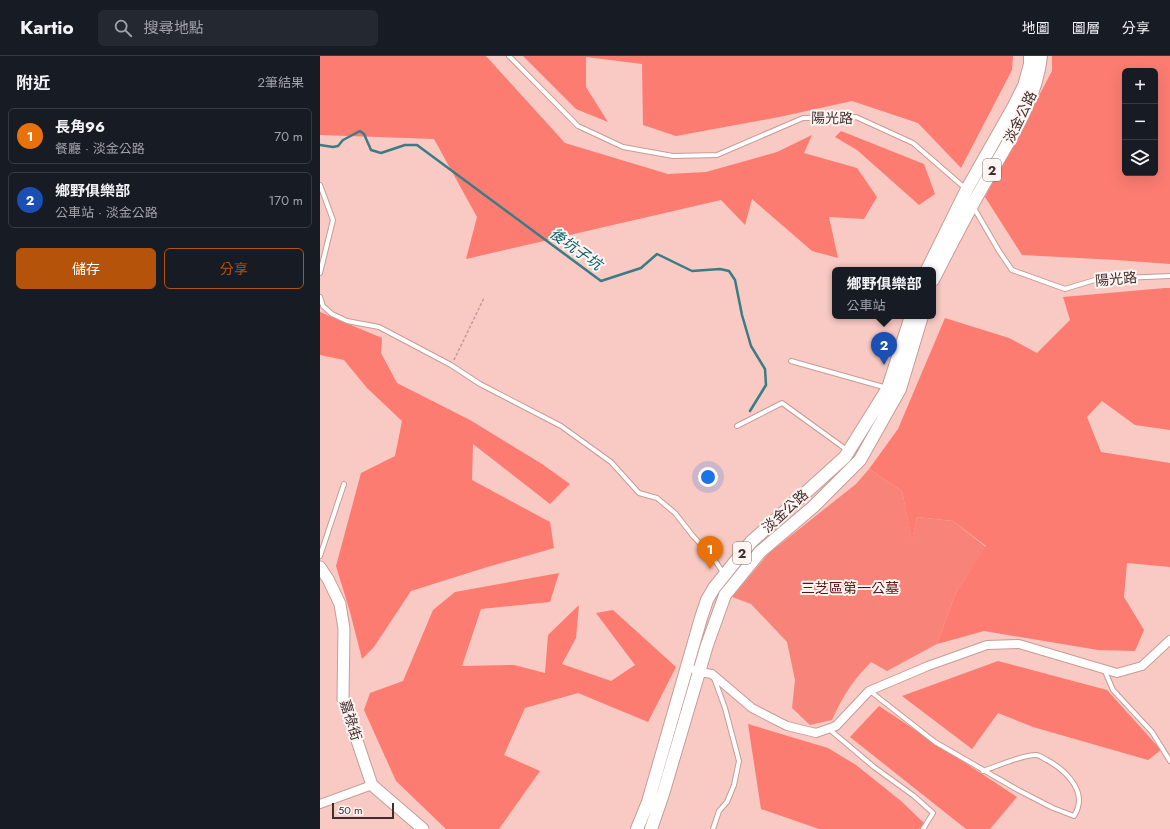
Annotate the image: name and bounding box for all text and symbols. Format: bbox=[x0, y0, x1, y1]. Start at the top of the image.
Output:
search box bbox=[98, 10, 378, 46]
text: Kartio bbox=[20, 14, 74, 41]
icon: search bbox=[112, 17, 134, 39]
text: 搜尋地點 bbox=[144, 17, 204, 39]
text: 地圖 bbox=[1022, 18, 1050, 38]
text: 圖層 bbox=[1072, 18, 1100, 38]
text: 分享 bbox=[1122, 18, 1150, 38]
map controls bbox=[1122, 68, 1158, 176]
button: + bbox=[1122, 68, 1158, 104]
text: 附近 bbox=[16, 71, 50, 95]
text: 2筆結果 bbox=[258, 73, 304, 92]
street label: 淡金公路 bbox=[999, 87, 1041, 147]
button: − bbox=[1122, 104, 1158, 140]
street label: 陽光路 bbox=[811, 108, 853, 128]
text: 長角96 bbox=[55, 116, 105, 138]
text: 1 bbox=[27, 127, 33, 146]
text: 70 m bbox=[274, 127, 303, 146]
text: 餐廳 · 淡金公路 bbox=[55, 139, 145, 158]
button: layers bbox=[1122, 140, 1158, 176]
road number: 2 bbox=[983, 159, 1001, 181]
text: 鄉野俱樂部 bbox=[55, 180, 130, 202]
text: 2 bbox=[26, 191, 34, 210]
text: 170 m bbox=[268, 191, 303, 210]
text: 公車站 · 淡金公路 bbox=[55, 203, 158, 222]
water label: 後坑子坑 bbox=[545, 222, 608, 277]
button: 儲存 bbox=[16, 248, 156, 289]
button: 分享 bbox=[164, 248, 304, 289]
popup bbox=[832, 267, 936, 319]
street label: 陽光路 bbox=[1094, 267, 1138, 291]
text: 鄉野俱樂部 bbox=[846, 273, 922, 295]
text: 公車站 bbox=[846, 296, 886, 315]
pin: 2 bbox=[871, 332, 897, 365]
your location bbox=[698, 467, 718, 487]
street label: 淡金公路 bbox=[758, 485, 812, 537]
pin: 1 bbox=[697, 536, 723, 569]
road number: 2 bbox=[733, 542, 751, 564]
park label: 三芝區第一公墓 bbox=[801, 578, 899, 598]
street label: 嘉祿街 bbox=[335, 697, 367, 743]
scale bar bbox=[332, 801, 394, 820]
text: 50 m bbox=[338, 802, 363, 818]

